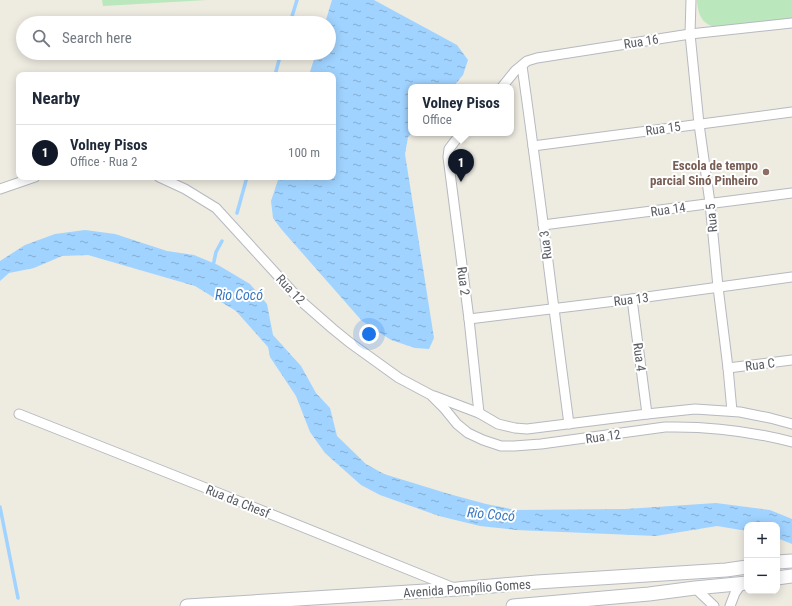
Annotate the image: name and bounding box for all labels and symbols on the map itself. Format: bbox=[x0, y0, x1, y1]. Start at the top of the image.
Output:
street label: Rua 16 bbox=[623, 31, 660, 52]
street label: Rua 15 bbox=[645, 119, 682, 138]
pin: 1 bbox=[448, 149, 474, 182]
place label: Escola de tempo parcial Sinó Pinheiro bbox=[650, 158, 759, 188]
marker: Escola de tempo parcial Sinó Pinheiro bbox=[761, 167, 771, 177]
street label: Rua 14 bbox=[650, 200, 687, 219]
street label: Rua 5 bbox=[703, 203, 720, 233]
street label: Rua 3 bbox=[536, 230, 555, 260]
street label: Rua 2 bbox=[454, 266, 473, 296]
street label: Rua 12 bbox=[273, 271, 308, 307]
water label: Rio Cocó bbox=[215, 287, 263, 303]
street label: Rua 13 bbox=[613, 290, 649, 309]
your location bbox=[359, 324, 379, 344]
street label: Rua 4 bbox=[630, 342, 649, 373]
street label: Rua C bbox=[744, 355, 776, 374]
street label: Rua 12 bbox=[585, 427, 622, 446]
street label: Rua da Chesf bbox=[204, 482, 272, 521]
water label: Rio Cocó bbox=[466, 504, 516, 524]
street label: Avenida Pompílio Gomes bbox=[403, 577, 532, 600]

